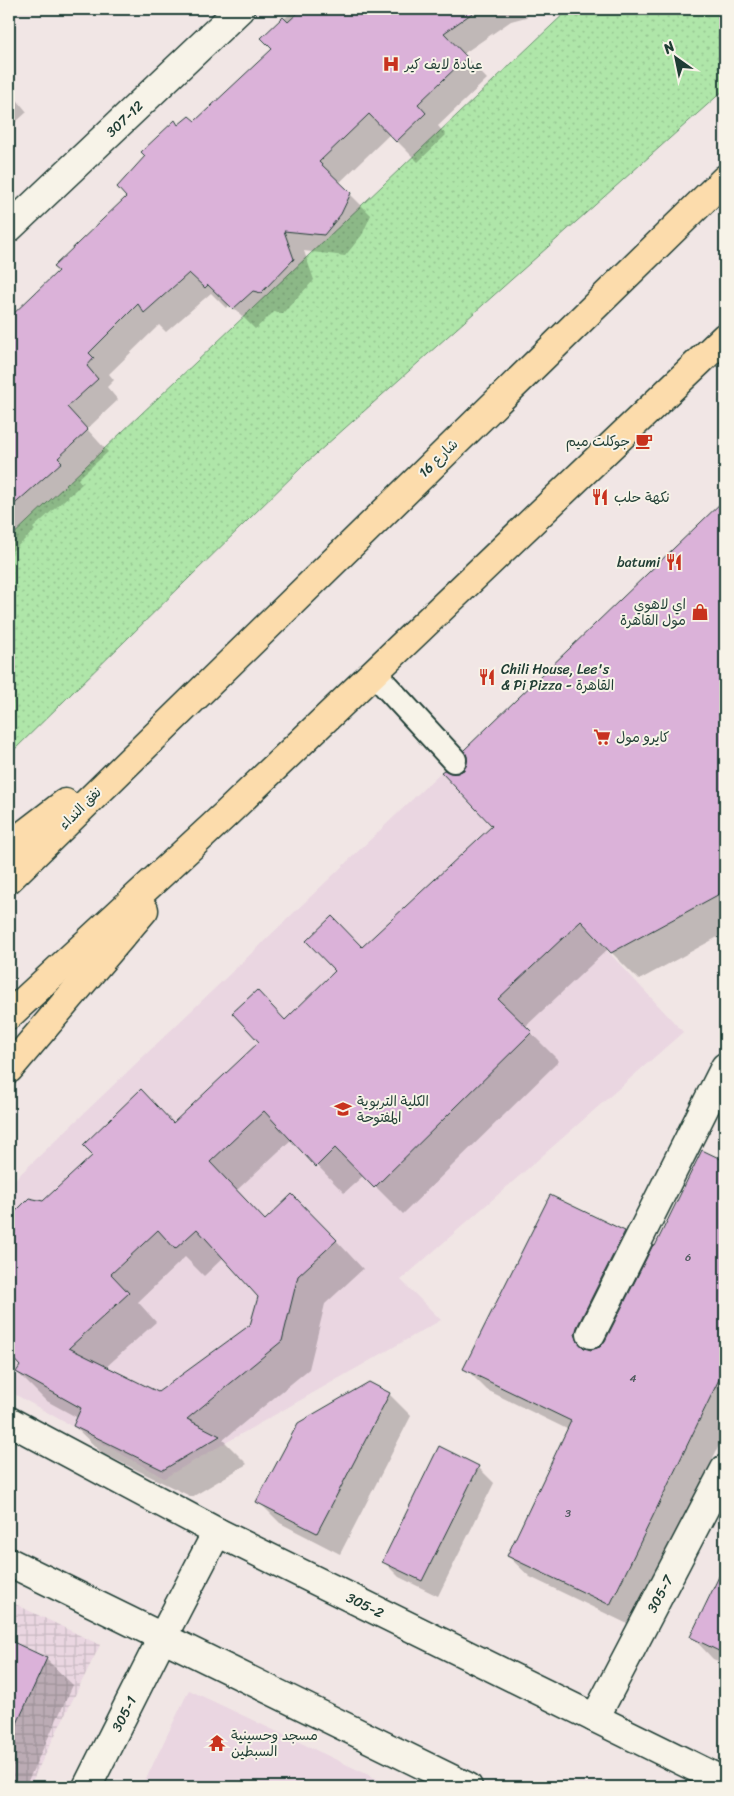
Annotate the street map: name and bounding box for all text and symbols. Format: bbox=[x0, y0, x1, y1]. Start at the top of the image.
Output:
north arrow bbox=[652, 32, 702, 82]
text: N bbox=[657, 34, 680, 61]
place label: عيادة لايف كير bbox=[404, 52, 482, 77]
hospital icon: عيادة لايف كير bbox=[381, 54, 401, 74]
street label: 307-12 bbox=[100, 94, 150, 144]
place label: جوكلت ميم bbox=[566, 429, 630, 454]
cafe icon: جوكلت ميم bbox=[634, 431, 654, 451]
street label: شارع 16 bbox=[412, 433, 464, 484]
place label: نكهة حلب bbox=[614, 485, 670, 510]
restaurant icon: نكهة حلب bbox=[590, 487, 610, 507]
place label: batumi bbox=[617, 550, 661, 575]
restaurant icon: batumi bbox=[664, 552, 684, 572]
place label: اي لاهوي مول القاهرة bbox=[620, 592, 686, 633]
shop icon: اي لاهوي مول القاهرة bbox=[690, 602, 710, 622]
place label: Chili House, Lee's & Pi Pizza - القاهرة bbox=[501, 657, 614, 698]
restaurant icon: Chili House, Lee's & Pi Pizza - القاهرة bbox=[477, 667, 497, 687]
place label: كايرو مول bbox=[616, 725, 669, 750]
supermarket icon: كايرو مول bbox=[592, 727, 612, 747]
street label: نفق النداء bbox=[53, 781, 108, 836]
place label: الكلية التربوية المفتوحة bbox=[357, 1089, 429, 1130]
school or university icon: الكلية التربوية المفتوحة bbox=[333, 1099, 353, 1119]
house number: 6 bbox=[685, 1248, 691, 1267]
house number: 4 bbox=[630, 1369, 637, 1388]
house number: 3 bbox=[565, 1504, 571, 1523]
street label: 305-7 bbox=[640, 1570, 681, 1617]
street label: 305-2 bbox=[342, 1585, 388, 1625]
street label: 305-1 bbox=[105, 1692, 144, 1736]
place label: مسجد وحسينية السبطين bbox=[231, 1723, 318, 1764]
temple icon: مسجد وحسينية السبطين bbox=[207, 1733, 227, 1753]

